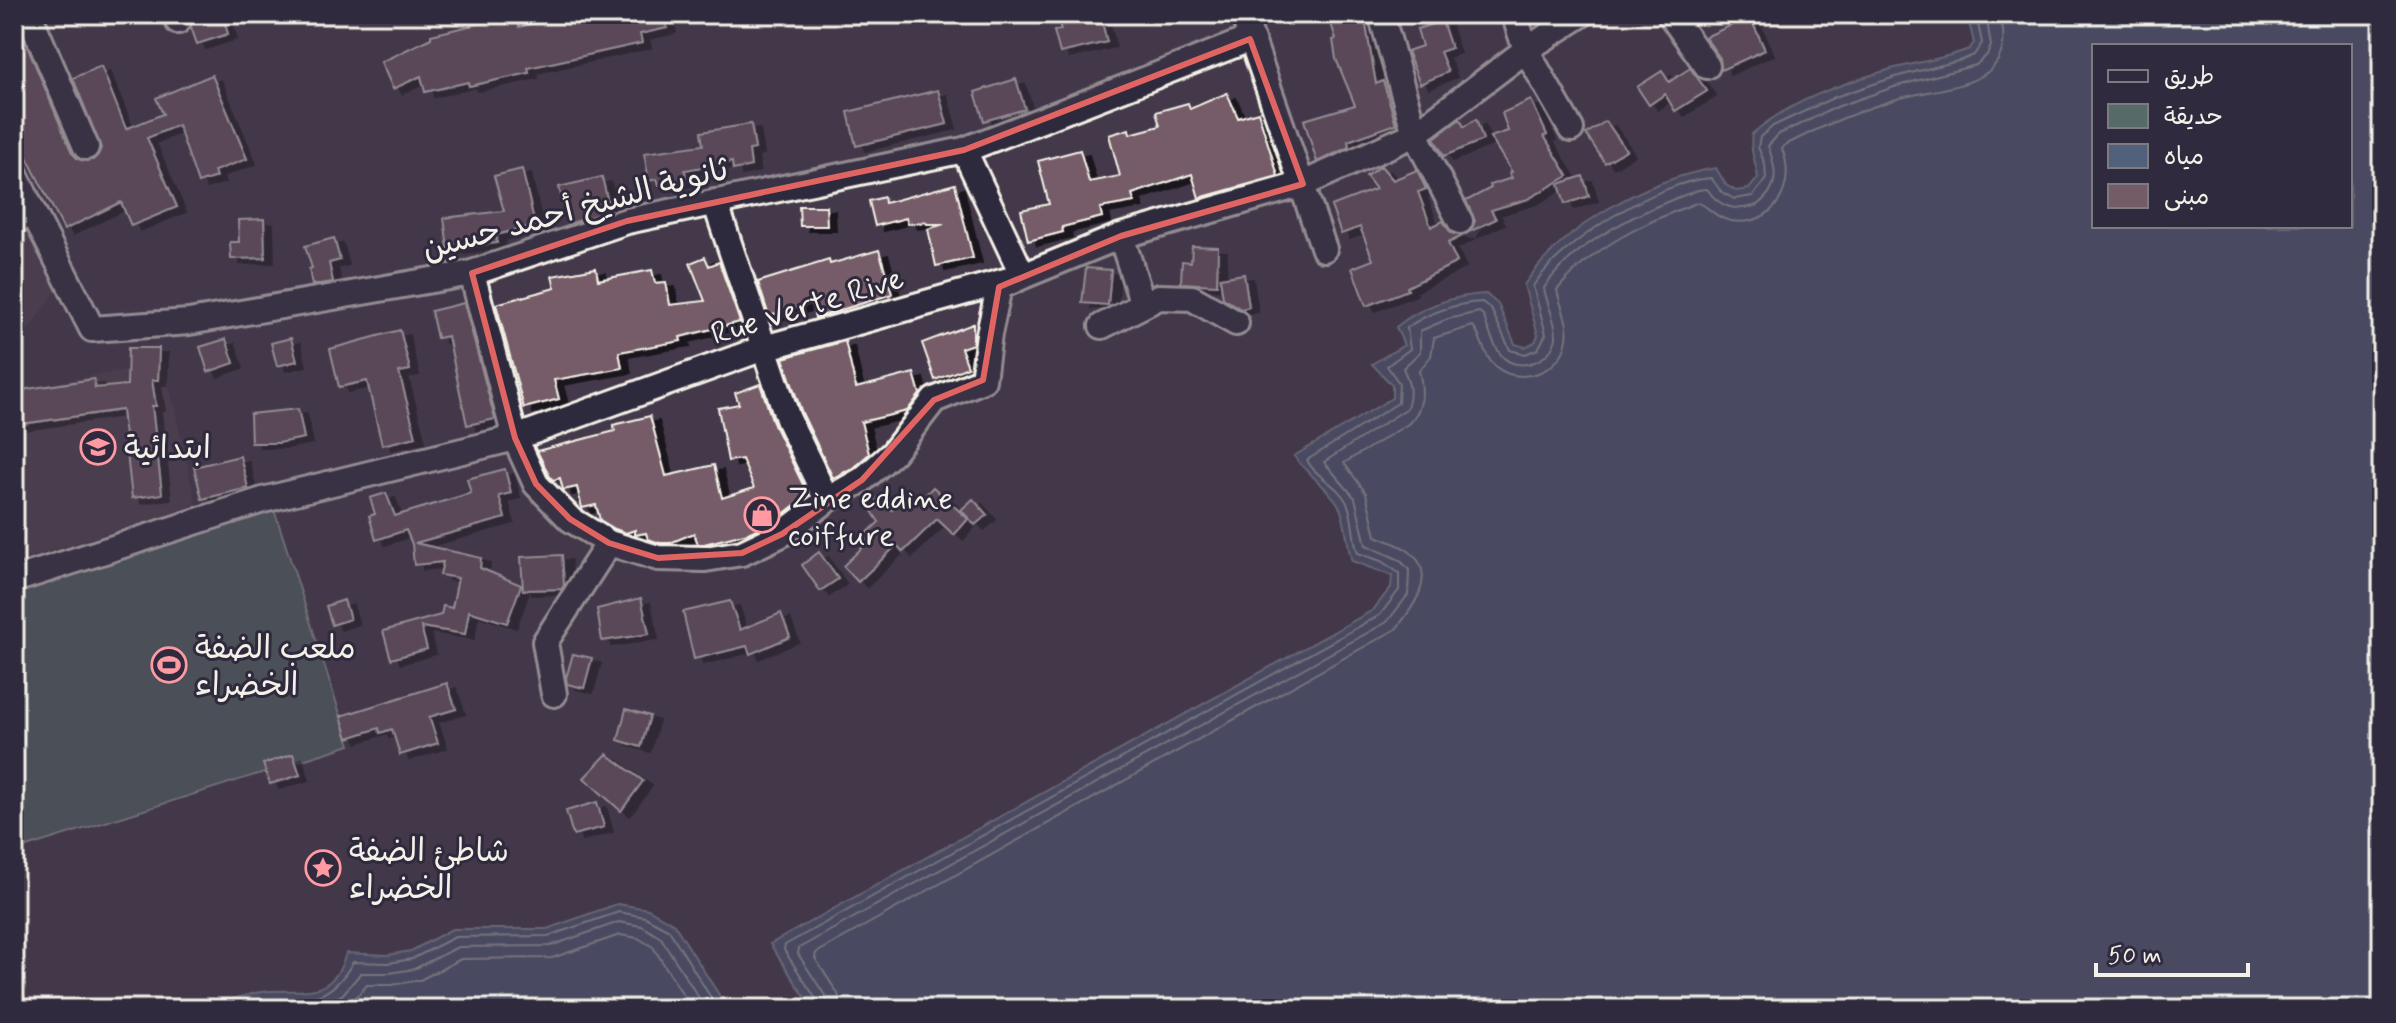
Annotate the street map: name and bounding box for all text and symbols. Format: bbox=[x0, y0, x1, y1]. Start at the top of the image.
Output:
legend bbox=[2092, 44, 2352, 228]
text: طريق bbox=[2164, 62, 2214, 93]
text: حديقة bbox=[2164, 102, 2223, 133]
text: مياه bbox=[2164, 142, 2204, 173]
street label: ثانوية الشيخ أحمد حسين bbox=[418, 148, 735, 271]
text: مبنى bbox=[2164, 182, 2209, 213]
street label: Rue Verte Rive bbox=[706, 258, 909, 356]
school or university icon: ابتدائية bbox=[79, 428, 117, 466]
place label: ابتدائية bbox=[124, 428, 211, 470]
place label: Zine eddine coiffure bbox=[788, 478, 953, 557]
shop icon: Zine eddine coiffure bbox=[743, 496, 781, 534]
place label: ملعب الضفة الخضراء bbox=[195, 628, 356, 707]
sports icon: ملعب الضفة الخضراء bbox=[150, 646, 188, 684]
place label: شاطئ الضفة الخضراء bbox=[349, 831, 509, 910]
place icon: شاطئ الضفة الخضراء bbox=[304, 849, 342, 887]
scale bar bbox=[2096, 927, 2248, 977]
text: 50 m bbox=[2108, 941, 2162, 972]

